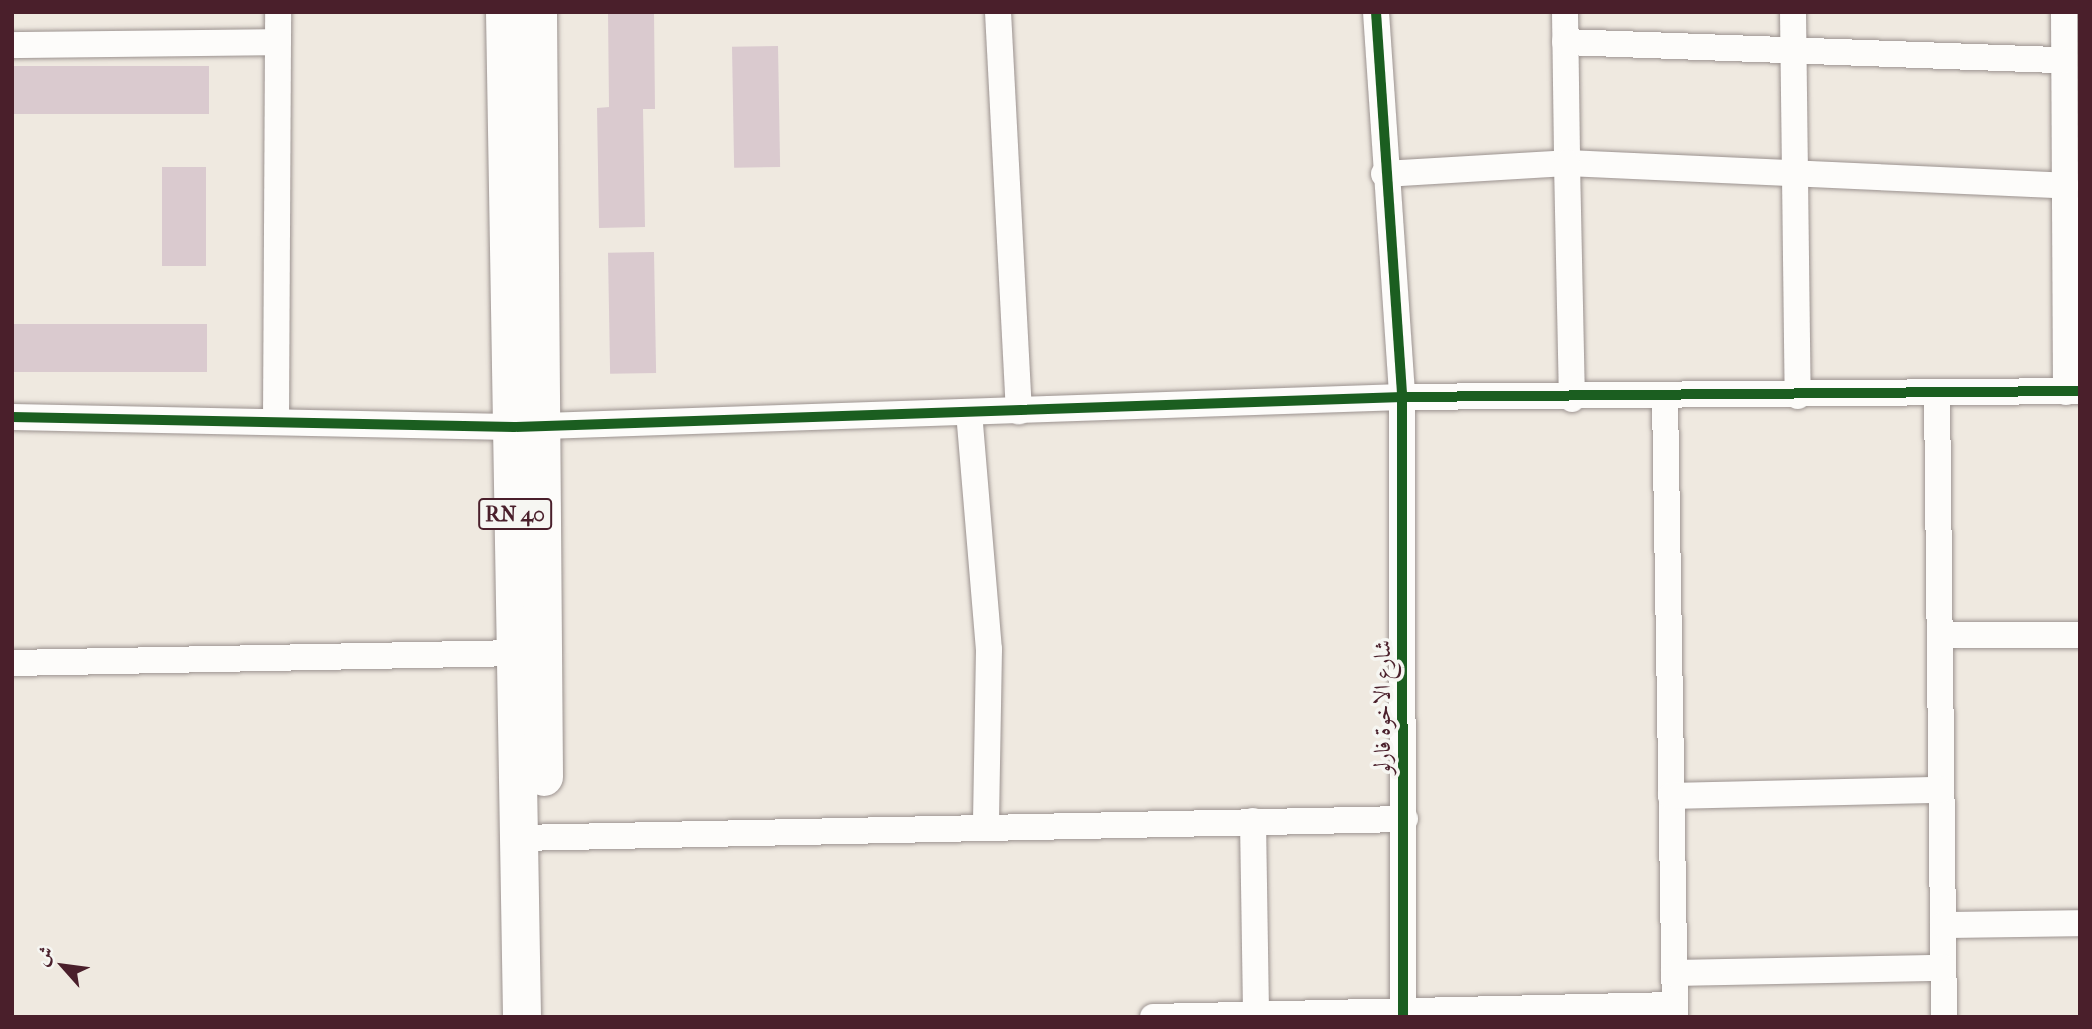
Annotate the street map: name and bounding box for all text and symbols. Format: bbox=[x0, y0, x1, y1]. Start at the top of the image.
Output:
road number: RN 40 bbox=[476, 496, 554, 532]
street label: شارع الاخوة فارلو bbox=[1369, 640, 1397, 774]
north arrow bbox=[28, 931, 98, 1001]
text: ش bbox=[30, 943, 59, 970]

